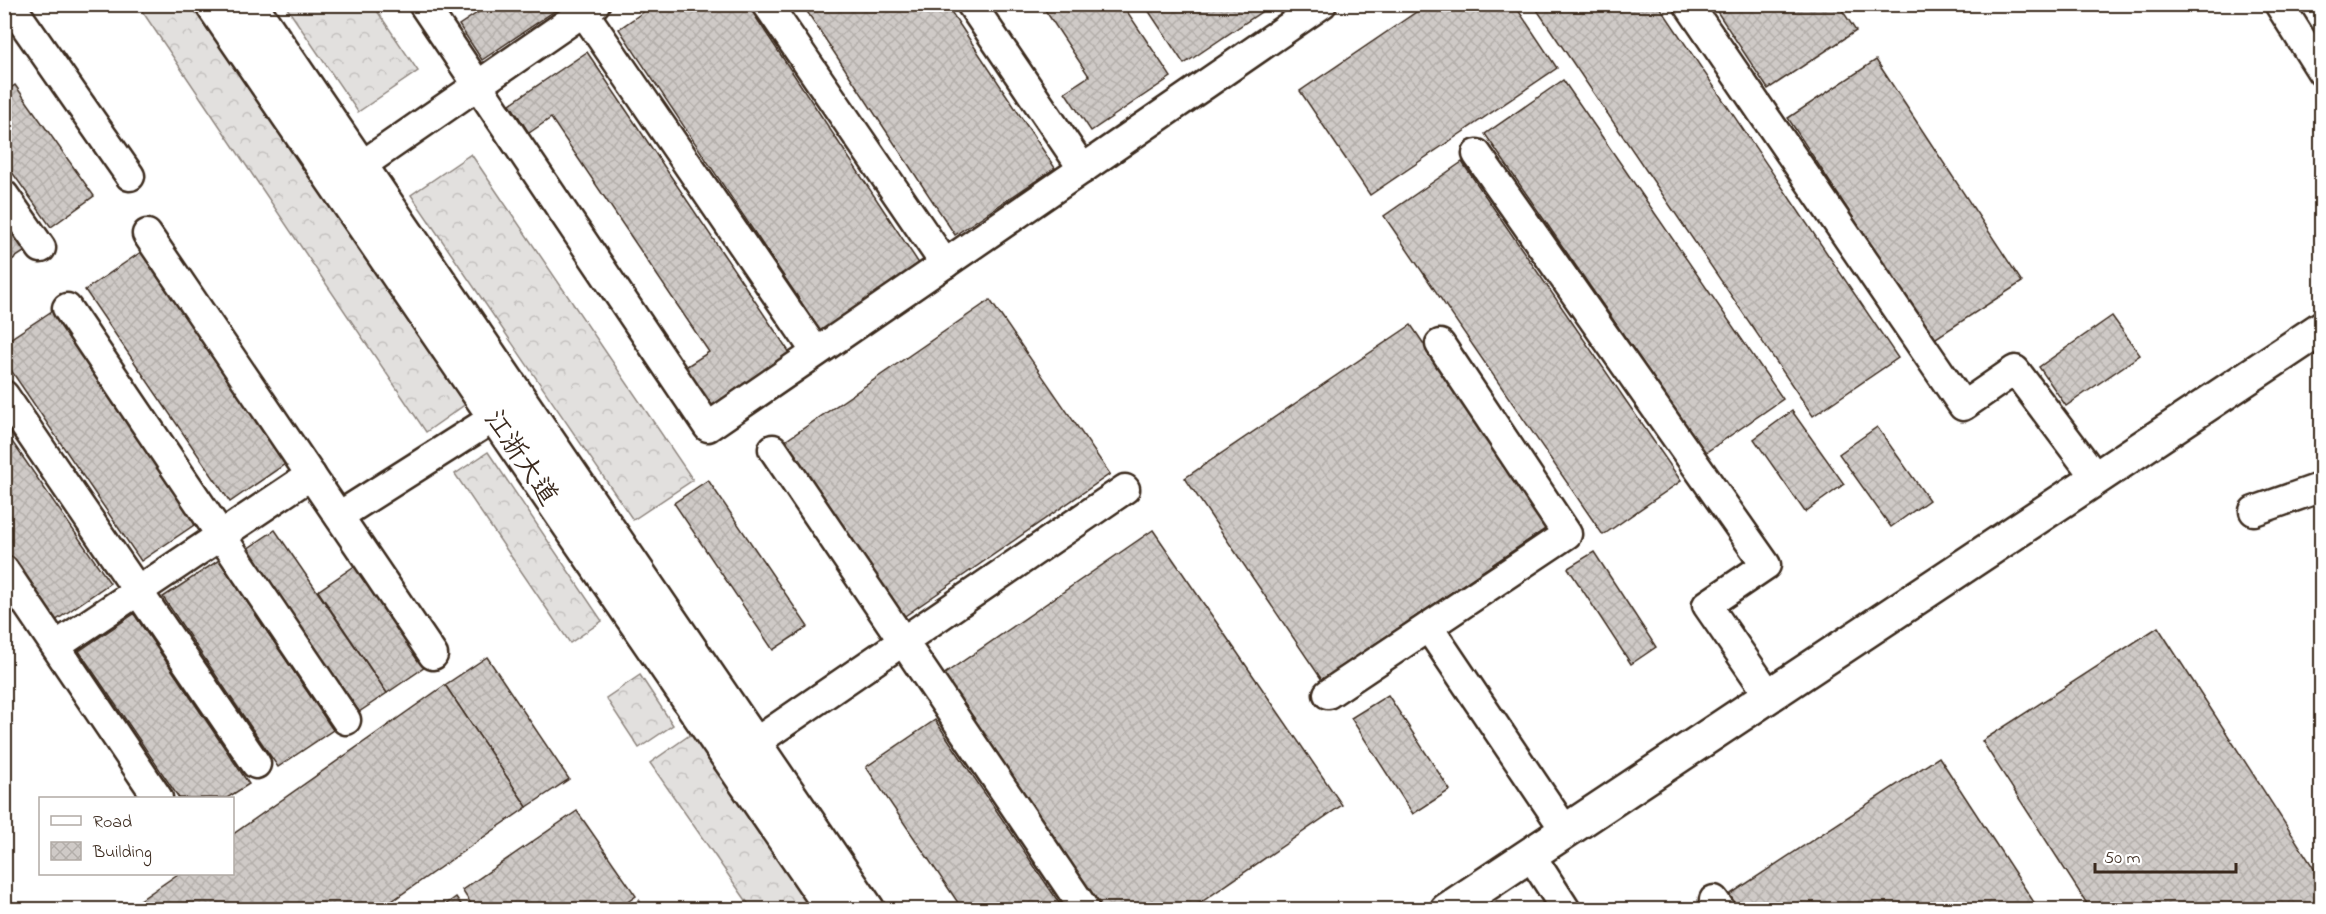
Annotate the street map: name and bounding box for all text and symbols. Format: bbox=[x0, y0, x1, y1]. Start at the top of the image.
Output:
street label: 江浙大道 bbox=[474, 403, 566, 514]
legend bbox=[39, 797, 234, 875]
text: Road bbox=[93, 810, 132, 836]
scale bar bbox=[2095, 836, 2236, 874]
text: Building bbox=[92, 840, 152, 867]
text: 50 m bbox=[2104, 846, 2141, 872]

